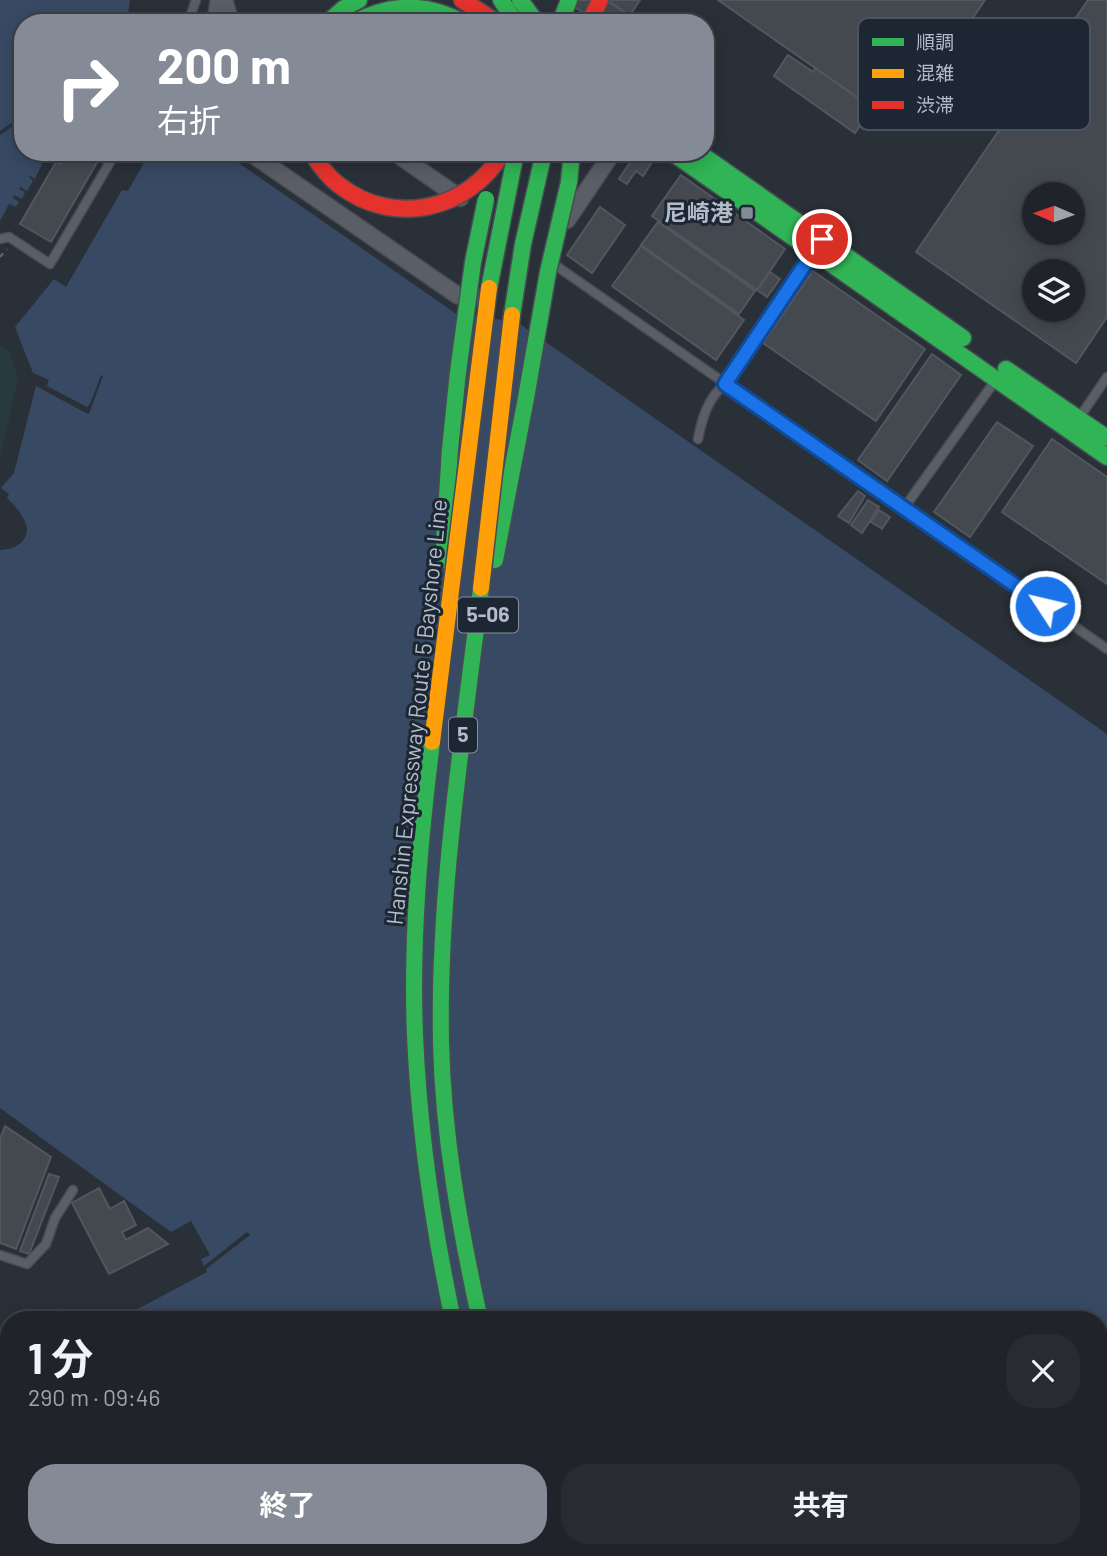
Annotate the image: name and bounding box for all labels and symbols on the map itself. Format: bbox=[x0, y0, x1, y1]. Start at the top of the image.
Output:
legend bbox=[858, 18, 1090, 130]
text: 順調 bbox=[916, 30, 954, 53]
text: 混雑 bbox=[916, 61, 954, 84]
text: 渋滞 bbox=[916, 93, 954, 116]
north arrow bbox=[1022, 182, 1085, 245]
place label: 尼崎港 bbox=[664, 198, 733, 226]
marker: 尼崎港 bbox=[739, 205, 755, 221]
pin bbox=[792, 209, 852, 269]
street label: Hanshin Expressway Route 5 Bayshore Line bbox=[380, 498, 452, 926]
position arrow bbox=[1008, 569, 1082, 643]
road number: 5-06 bbox=[458, 598, 518, 632]
road number: 5 bbox=[449, 718, 477, 752]

